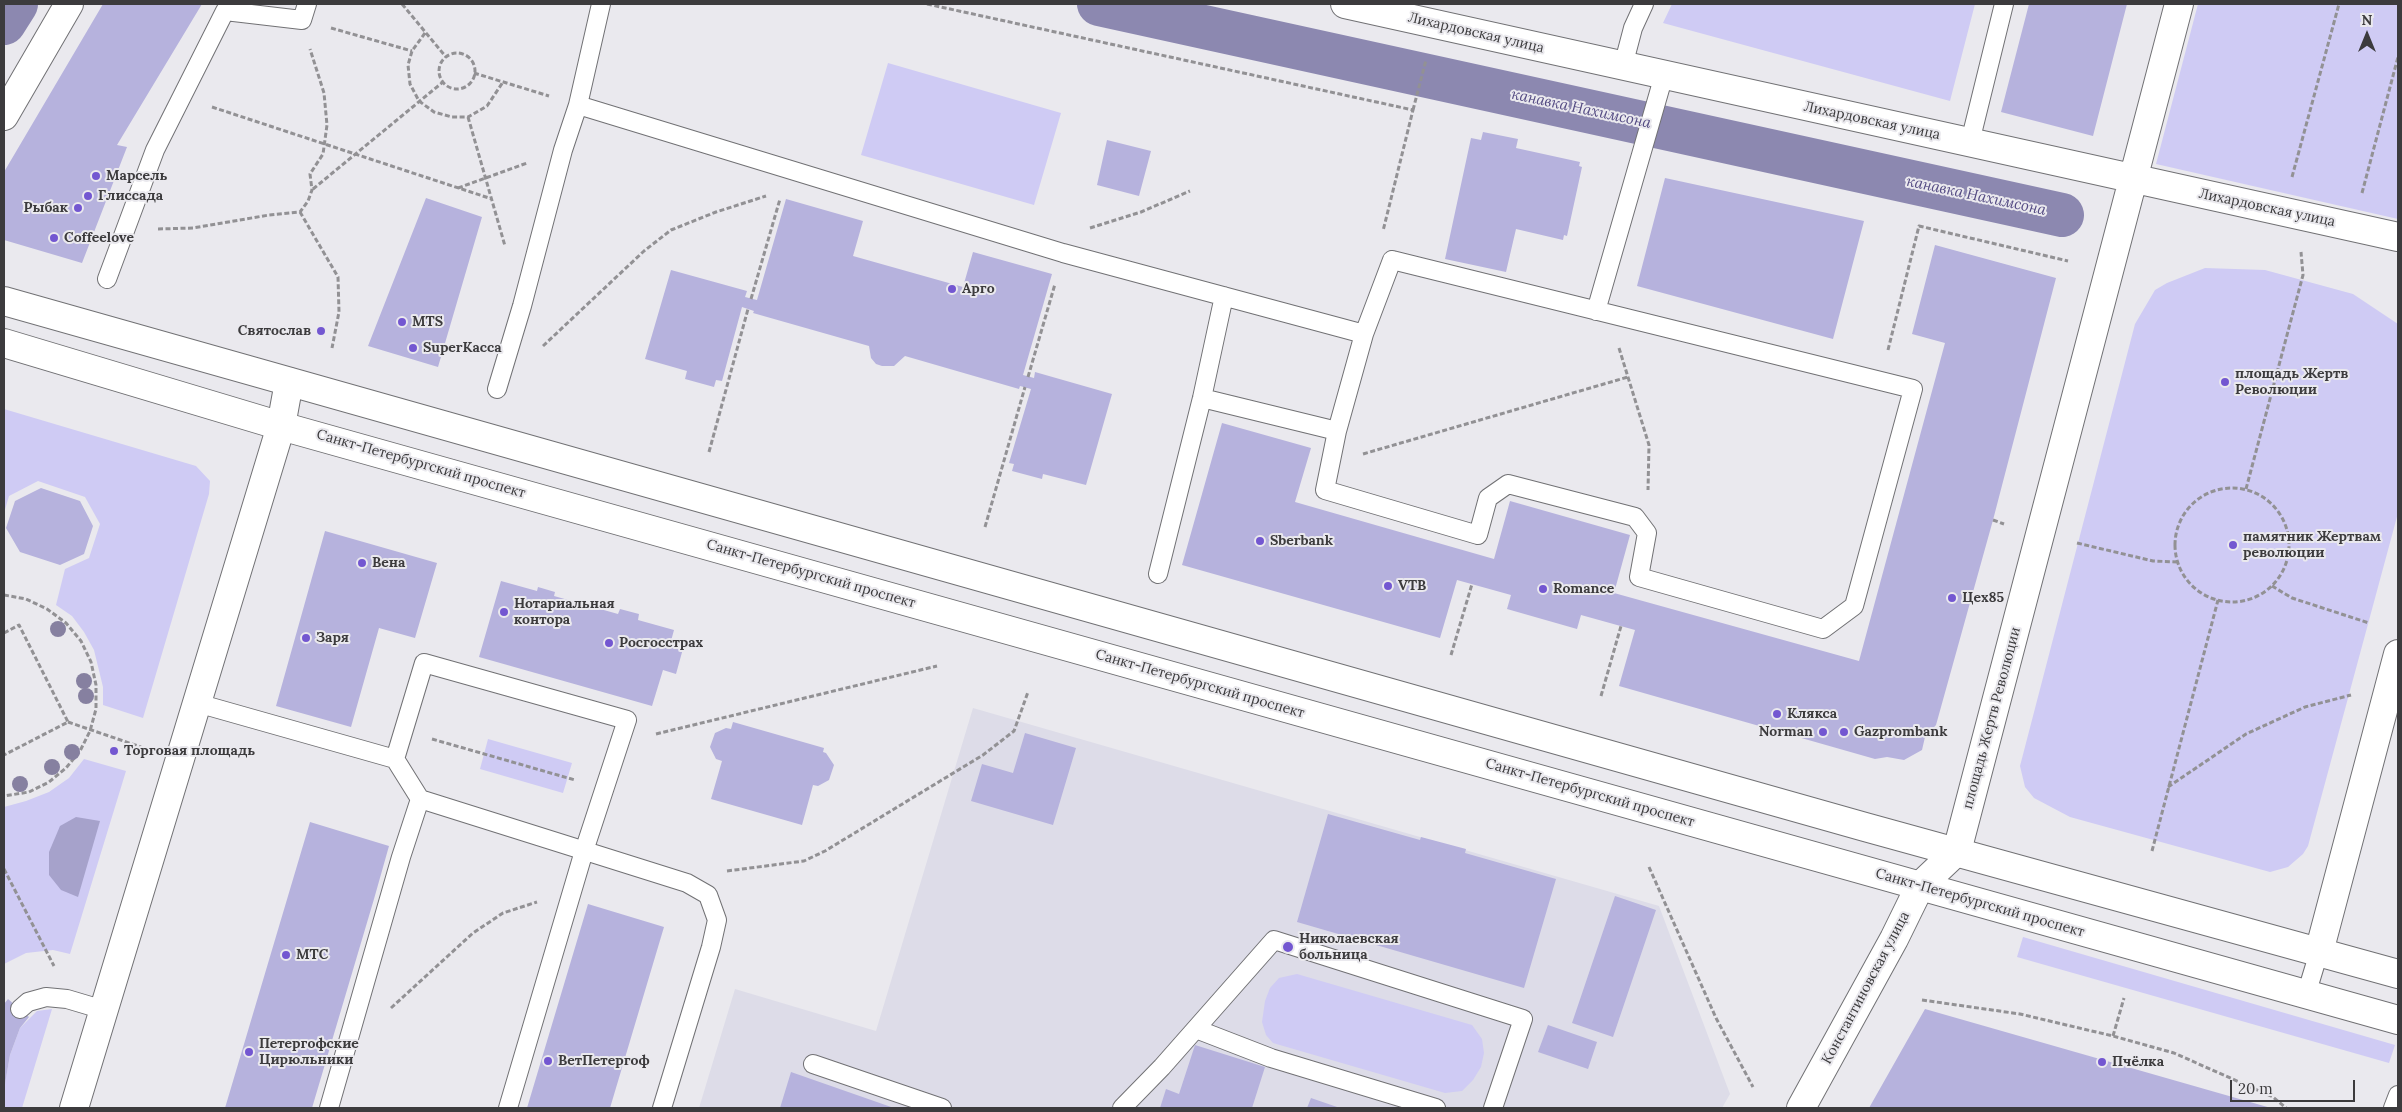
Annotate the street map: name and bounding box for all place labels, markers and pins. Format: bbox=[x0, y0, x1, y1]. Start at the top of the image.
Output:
place label: Марсель bbox=[106, 168, 168, 184]
marker: Марсель bbox=[90, 170, 102, 182]
place label: Глиссада bbox=[98, 188, 163, 204]
marker: Глиссада bbox=[82, 190, 94, 202]
place label: Рыбак bbox=[23, 200, 68, 216]
marker: Рыбак bbox=[72, 202, 84, 214]
place label: Cоffeelove bbox=[64, 230, 134, 246]
marker: Cоffeelove bbox=[48, 232, 60, 244]
place label: Арго bbox=[962, 281, 995, 297]
marker: Арго bbox=[946, 283, 958, 295]
place label: MTS bbox=[412, 314, 443, 330]
marker: MTS bbox=[396, 316, 408, 328]
place label: Святослав bbox=[238, 323, 311, 339]
marker: Святослав bbox=[315, 325, 327, 337]
place label: SuperКасса bbox=[423, 340, 502, 356]
marker: SuperКасса bbox=[407, 342, 419, 354]
place label: площадь Жертв Революции bbox=[2235, 366, 2348, 398]
marker: площадь Жертв Революции bbox=[2219, 376, 2231, 388]
place label: памятник Жертвам революции bbox=[2243, 529, 2381, 562]
place label: Sberbank bbox=[1270, 533, 1333, 549]
marker: Sberbank bbox=[1254, 535, 1266, 547]
marker: памятник Жертвам революции bbox=[2227, 539, 2239, 551]
place label: Вена bbox=[372, 555, 405, 571]
marker: Вена bbox=[356, 557, 368, 569]
place label: VTB bbox=[1398, 578, 1426, 594]
marker: VTB bbox=[1382, 580, 1394, 592]
place label: Romance bbox=[1553, 581, 1614, 597]
marker: Romance bbox=[1537, 583, 1549, 595]
place label: Цех85 bbox=[1962, 590, 2004, 606]
marker: Цех85 bbox=[1946, 592, 1958, 604]
place label: Нотариальная контора bbox=[514, 596, 615, 628]
marker: Нотариальная контора bbox=[498, 606, 510, 618]
place label: Заря bbox=[316, 630, 349, 646]
marker: Заря bbox=[300, 632, 312, 644]
place label: Росгосстрах bbox=[619, 635, 703, 651]
marker: Росгосстрах bbox=[603, 637, 615, 649]
place label: Клякса bbox=[1787, 706, 1837, 722]
marker: Клякса bbox=[1771, 708, 1783, 720]
place label: Norman bbox=[1759, 724, 1813, 740]
place label: Gazprombank bbox=[1854, 724, 1948, 740]
marker: Norman bbox=[1817, 726, 1829, 738]
marker: Gazprombank bbox=[1838, 726, 1850, 738]
place label: Торговая площадь bbox=[124, 743, 255, 759]
marker: Торговая площадь bbox=[108, 745, 120, 757]
place label: Николаевская больница bbox=[1299, 931, 1399, 964]
marker: Николаевская больница bbox=[1281, 940, 1295, 954]
place label: МТС bbox=[296, 947, 328, 963]
marker: МТС bbox=[280, 949, 292, 961]
place label: Петергофские Цирюльники bbox=[259, 1036, 359, 1068]
marker: Петергофские Цирюльники bbox=[243, 1046, 255, 1058]
place label: ВетПетергоф bbox=[558, 1053, 650, 1069]
place label: Пчёлка bbox=[2112, 1054, 2164, 1070]
marker: ВетПетергоф bbox=[542, 1055, 554, 1067]
marker: Пчёлка bbox=[2096, 1056, 2108, 1068]

